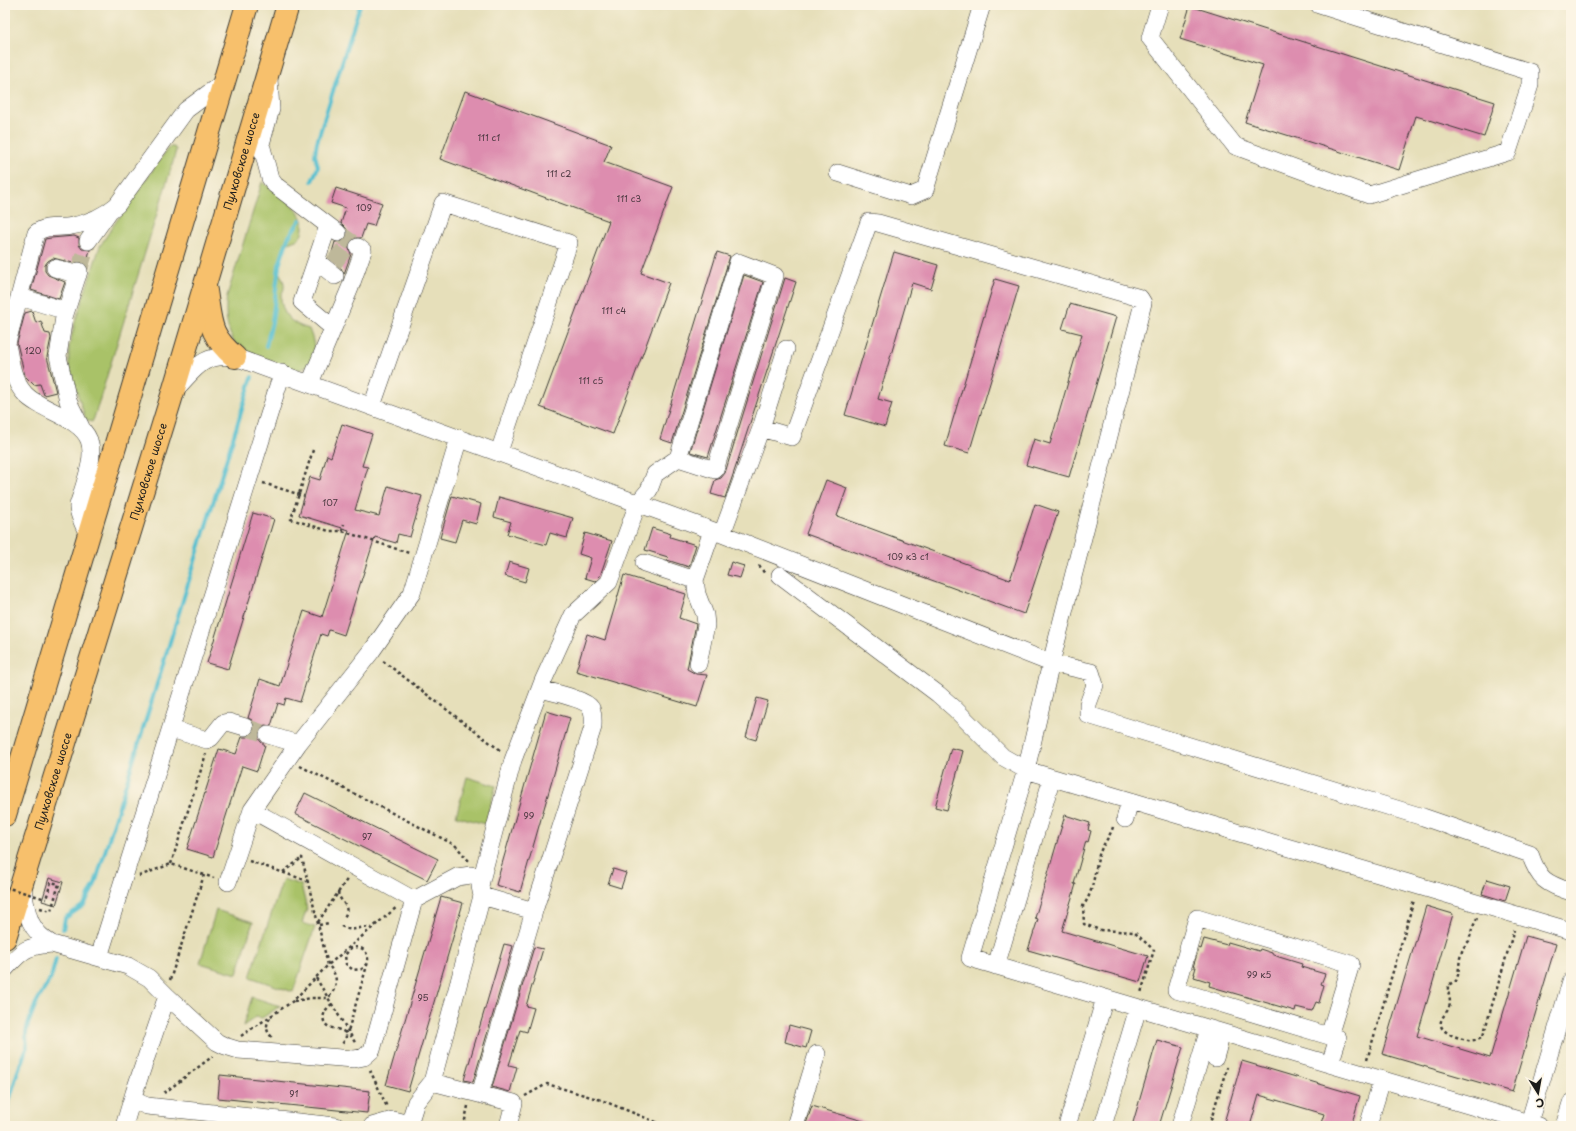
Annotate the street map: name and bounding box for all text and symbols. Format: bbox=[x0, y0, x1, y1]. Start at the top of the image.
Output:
street label: Пулковское шоссе bbox=[219, 110, 264, 212]
house number: 111 с1 bbox=[478, 130, 500, 144]
house number: 111 с2 bbox=[547, 166, 571, 180]
house number: 111 с3 bbox=[617, 191, 641, 205]
house number: 109 bbox=[356, 200, 372, 214]
house number: 111 с4 bbox=[602, 303, 626, 317]
house number: 120 bbox=[25, 343, 42, 357]
house number: 111 с5 bbox=[579, 373, 603, 387]
street label: Пулковское шоссе bbox=[125, 420, 171, 522]
house number: 107 bbox=[322, 495, 338, 509]
house number: 109 к3 с1 bbox=[887, 549, 929, 563]
street label: Пулковское шоссе bbox=[30, 730, 76, 832]
house number: 99 bbox=[524, 808, 535, 822]
house number: 97 bbox=[362, 829, 372, 843]
house number: 99 к5 bbox=[1247, 967, 1272, 981]
house number: 95 bbox=[417, 990, 429, 1004]
north arrow bbox=[1518, 1073, 1558, 1113]
house number: 91 bbox=[289, 1086, 299, 1100]
text: С bbox=[1534, 1094, 1546, 1112]

